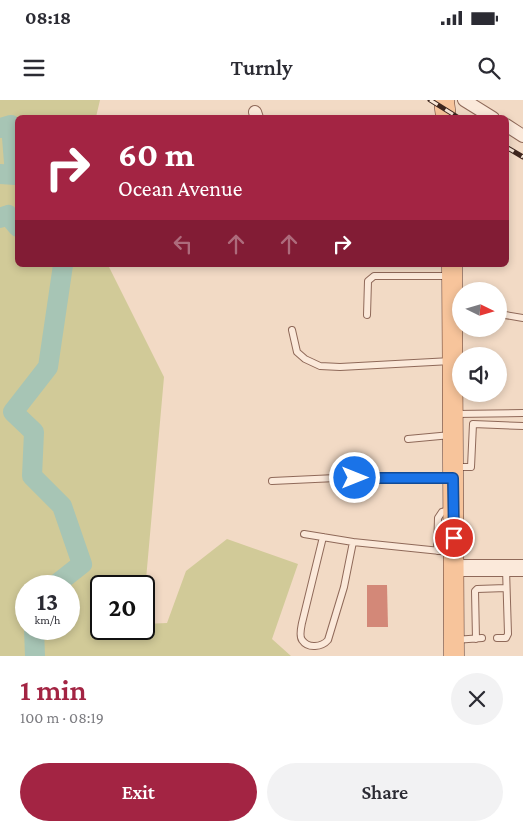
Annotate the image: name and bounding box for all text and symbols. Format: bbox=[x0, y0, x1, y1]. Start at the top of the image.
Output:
text: 08:18 bbox=[25, 7, 71, 28]
icon: menu bbox=[20, 54, 48, 82]
icon: search bbox=[475, 54, 503, 82]
text: Turnly bbox=[230, 55, 293, 80]
icon: right bbox=[35, 135, 100, 200]
text: 60 m bbox=[118, 135, 195, 174]
text: Ocean Avenue bbox=[118, 176, 242, 201]
icon: left bbox=[169, 230, 197, 258]
icon: ahead bbox=[222, 230, 250, 258]
icon: ahead bbox=[275, 230, 303, 258]
icon: right bbox=[328, 230, 356, 258]
north arrow bbox=[452, 282, 508, 338]
map controls bbox=[452, 282, 507, 402]
button: sound bbox=[452, 347, 507, 402]
position arrow bbox=[328, 451, 380, 503]
pin bbox=[433, 517, 475, 559]
icon: arrive bbox=[440, 524, 468, 552]
speed limit sign: 20 bbox=[90, 575, 155, 640]
text: 13 bbox=[37, 588, 58, 615]
text: km/h bbox=[35, 613, 60, 627]
text: 1 min bbox=[20, 673, 87, 706]
button: close bbox=[451, 673, 503, 725]
text: 100 m · 08:19 bbox=[20, 709, 104, 726]
button: Exit bbox=[20, 763, 257, 821]
button: Share bbox=[267, 763, 503, 821]

